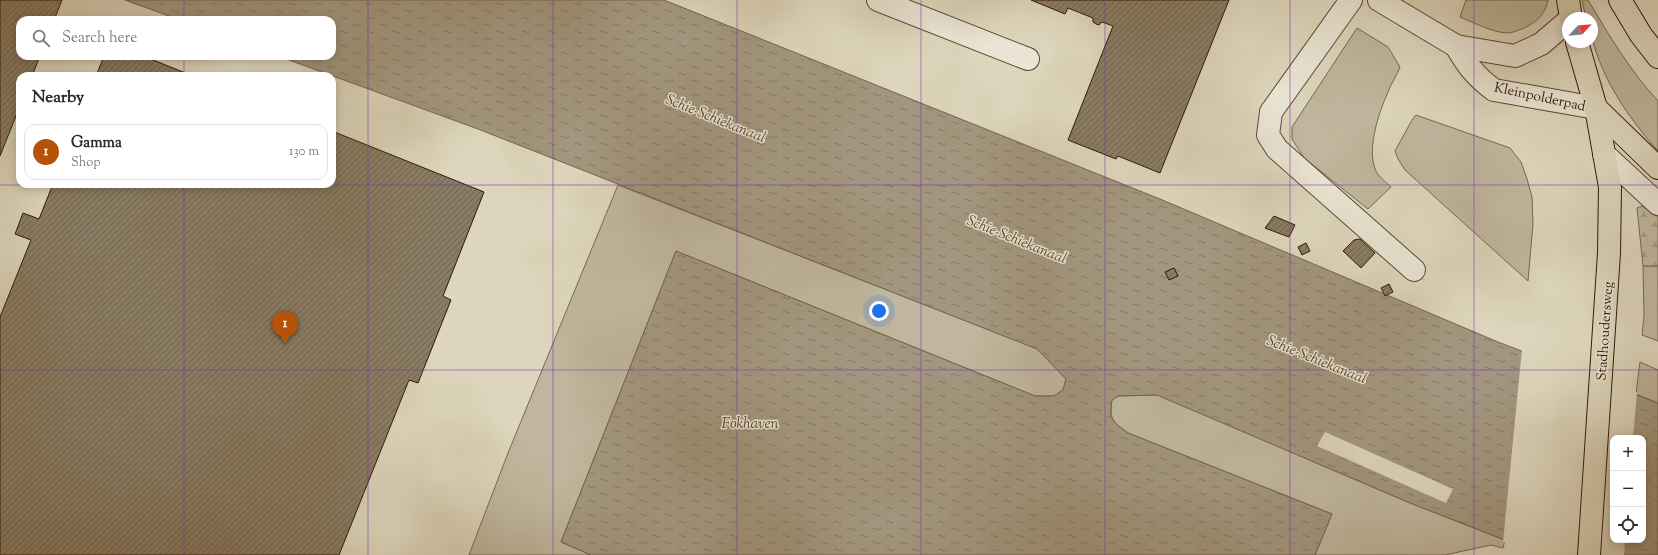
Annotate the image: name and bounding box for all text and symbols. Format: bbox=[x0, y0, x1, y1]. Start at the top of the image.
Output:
north arrow bbox=[1562, 12, 1598, 48]
search box bbox=[16, 16, 336, 60]
icon: search bbox=[30, 27, 52, 49]
text: Search here bbox=[62, 28, 137, 49]
street label: Kleinpolderpad bbox=[1492, 78, 1587, 117]
text: Nearby bbox=[32, 86, 84, 110]
water label: Schie-Schiekanaal bbox=[662, 90, 769, 149]
text: Gamma bbox=[71, 133, 122, 154]
text: 1 bbox=[44, 143, 48, 161]
text: 130 m bbox=[289, 143, 319, 161]
text: Shop bbox=[71, 154, 100, 172]
water label: Schie-Schiekanaal bbox=[963, 211, 1070, 270]
street label: Stadhoudersweg bbox=[1593, 281, 1619, 382]
your location bbox=[869, 301, 889, 321]
pin: 1 bbox=[272, 311, 298, 344]
water label: Schie-Schiekanaal bbox=[1263, 331, 1370, 390]
water label: Fokhaven bbox=[722, 414, 779, 435]
map controls bbox=[1610, 435, 1646, 543]
button: + bbox=[1610, 435, 1646, 471]
button: − bbox=[1610, 471, 1646, 507]
button: locate bbox=[1610, 507, 1646, 543]

